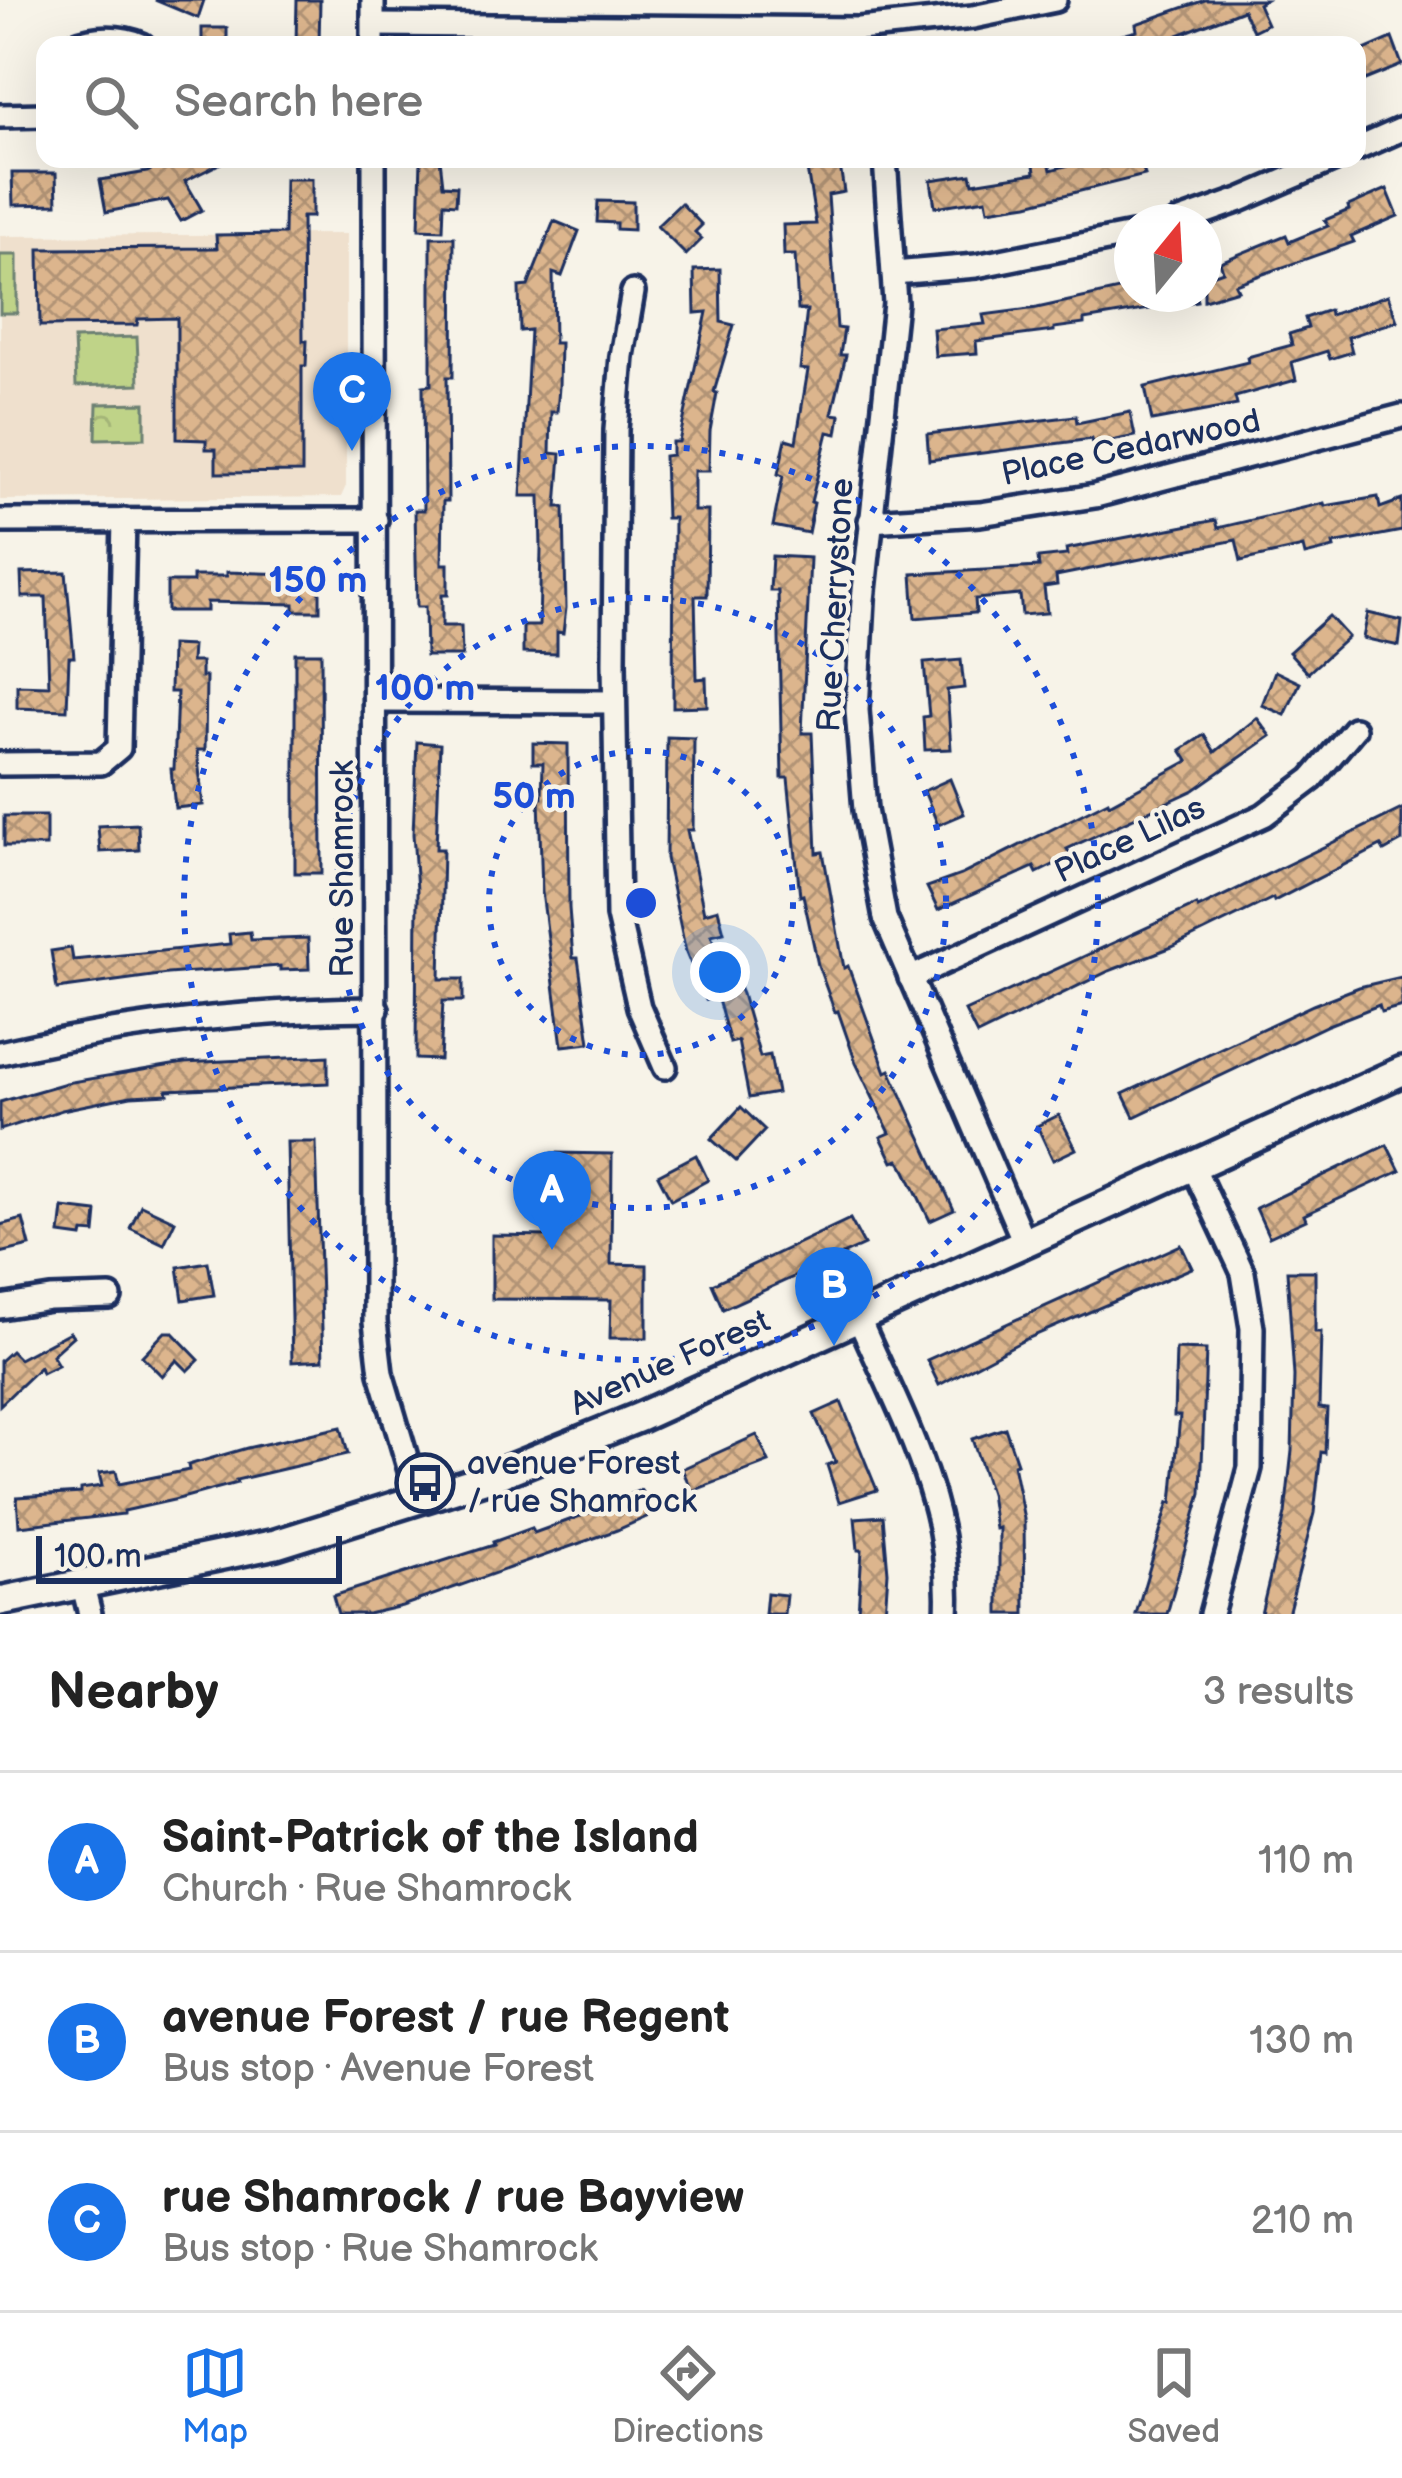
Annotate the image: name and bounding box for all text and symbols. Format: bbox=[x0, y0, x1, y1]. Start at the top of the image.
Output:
search box bbox=[36, 36, 1366, 168]
icon: search bbox=[78, 69, 144, 135]
text: Search here bbox=[174, 75, 423, 130]
north arrow bbox=[1114, 204, 1222, 312]
pin: C bbox=[313, 352, 391, 451]
street label: Place Cedarwood bbox=[998, 401, 1264, 495]
street label: Rue Cherrystone bbox=[809, 477, 863, 733]
text: 150 m bbox=[269, 560, 367, 603]
text: 100 m bbox=[375, 668, 475, 711]
street label: Rue Shamrock bbox=[323, 759, 363, 978]
text: 50 m bbox=[492, 776, 576, 819]
street label: Place Lilas bbox=[1048, 788, 1212, 892]
centre of rings bbox=[620, 882, 662, 924]
your location bbox=[690, 942, 750, 1002]
pin: A bbox=[513, 1151, 591, 1250]
pin: B bbox=[795, 1247, 873, 1346]
street label: Avenue Forest bbox=[564, 1301, 776, 1425]
place label: avenue Forest / rue Shamrock bbox=[467, 1444, 698, 1522]
bus stop icon: avenue Forest / rue Shamrock bbox=[394, 1452, 456, 1514]
scale bar bbox=[36, 1530, 342, 1583]
text: 100 m bbox=[54, 1537, 142, 1577]
text: Nearby bbox=[48, 1662, 219, 1723]
text: 3 results bbox=[1202, 1669, 1354, 1716]
text: Saint-Patrick of the Island bbox=[162, 1811, 699, 1866]
text: A bbox=[75, 1838, 99, 1885]
text: 110 m bbox=[1258, 1838, 1354, 1885]
text: Church · Rue Shamrock bbox=[162, 1866, 571, 1913]
text: avenue Forest / rue Regent bbox=[162, 1991, 729, 2046]
text: B bbox=[73, 2018, 101, 2065]
text: 130 m bbox=[1249, 2018, 1354, 2065]
text: Bus stop · Avenue Forest bbox=[162, 2046, 594, 2093]
text: rue Shamrock / rue Bayview bbox=[162, 2171, 744, 2226]
text: C bbox=[73, 2198, 101, 2245]
text: 210 m bbox=[1251, 2198, 1354, 2245]
text: Bus stop · Rue Shamrock bbox=[162, 2226, 598, 2273]
tab: Map bbox=[182, 2340, 248, 2452]
tab: Directions bbox=[612, 2340, 764, 2452]
tab: Saved bbox=[1127, 2340, 1220, 2452]

